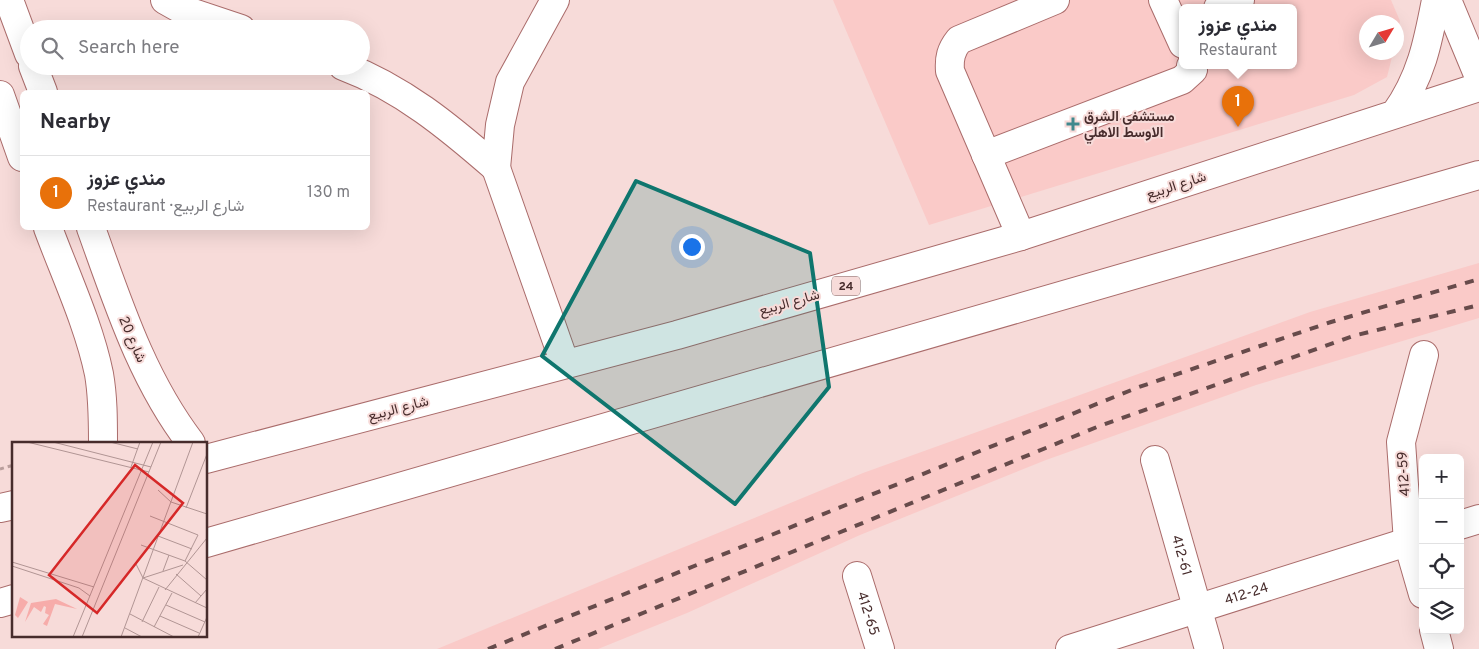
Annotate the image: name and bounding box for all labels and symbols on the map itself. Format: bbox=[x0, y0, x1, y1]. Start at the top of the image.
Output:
north arrow bbox=[1359, 15, 1404, 60]
pin: 1 bbox=[1222, 86, 1254, 127]
place label: مستشفى الشرق الاوسط الاهلي bbox=[1084, 109, 1175, 144]
marker: مستشفى الشرق الاوسط الاهلي bbox=[1066, 117, 1080, 131]
street label: شارع الربيع bbox=[1144, 169, 1209, 205]
your location bbox=[679, 234, 705, 260]
road number: 24 bbox=[832, 276, 860, 296]
street label: شارع الربيع bbox=[757, 287, 822, 321]
street label: شارع 20 bbox=[113, 314, 149, 366]
street label: شارع الربيع bbox=[366, 393, 431, 427]
inset map bbox=[12, 442, 208, 636]
street label: 412-59 bbox=[1394, 451, 1415, 497]
street label: 412-61 bbox=[1167, 533, 1195, 578]
street label: 412-24 bbox=[1223, 580, 1271, 609]
street label: 412-65 bbox=[852, 590, 882, 638]

